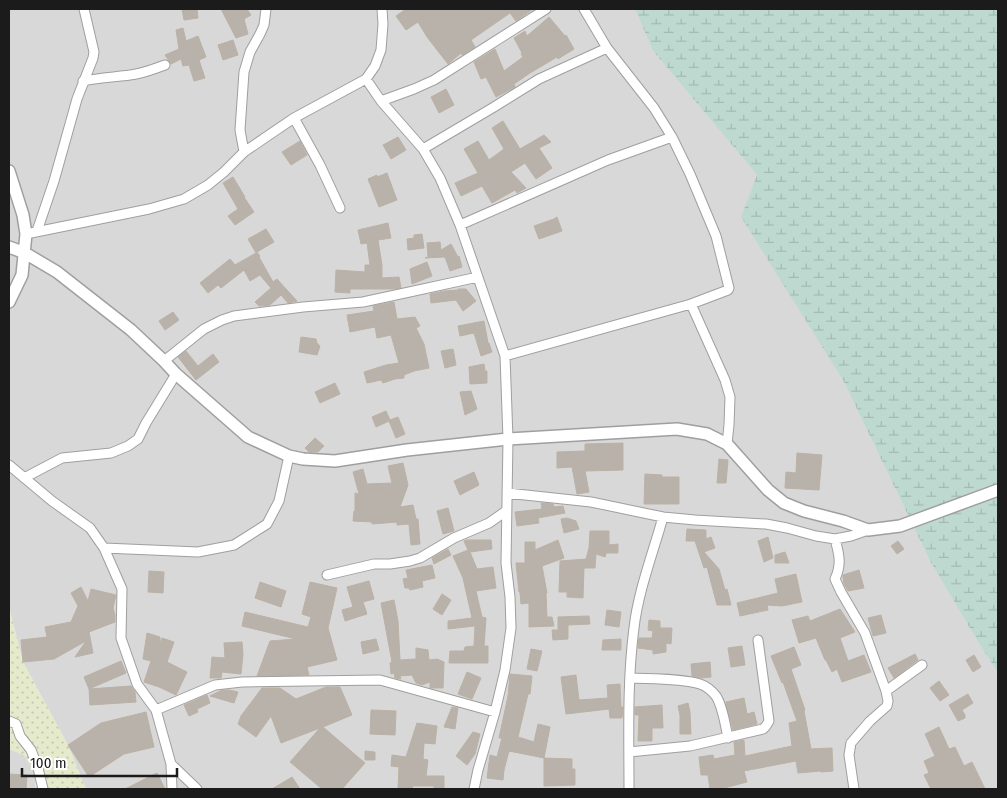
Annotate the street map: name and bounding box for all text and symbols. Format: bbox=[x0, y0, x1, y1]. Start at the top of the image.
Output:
scale bar bbox=[22, 746, 178, 778]
text: 100 m bbox=[30, 754, 67, 772]

